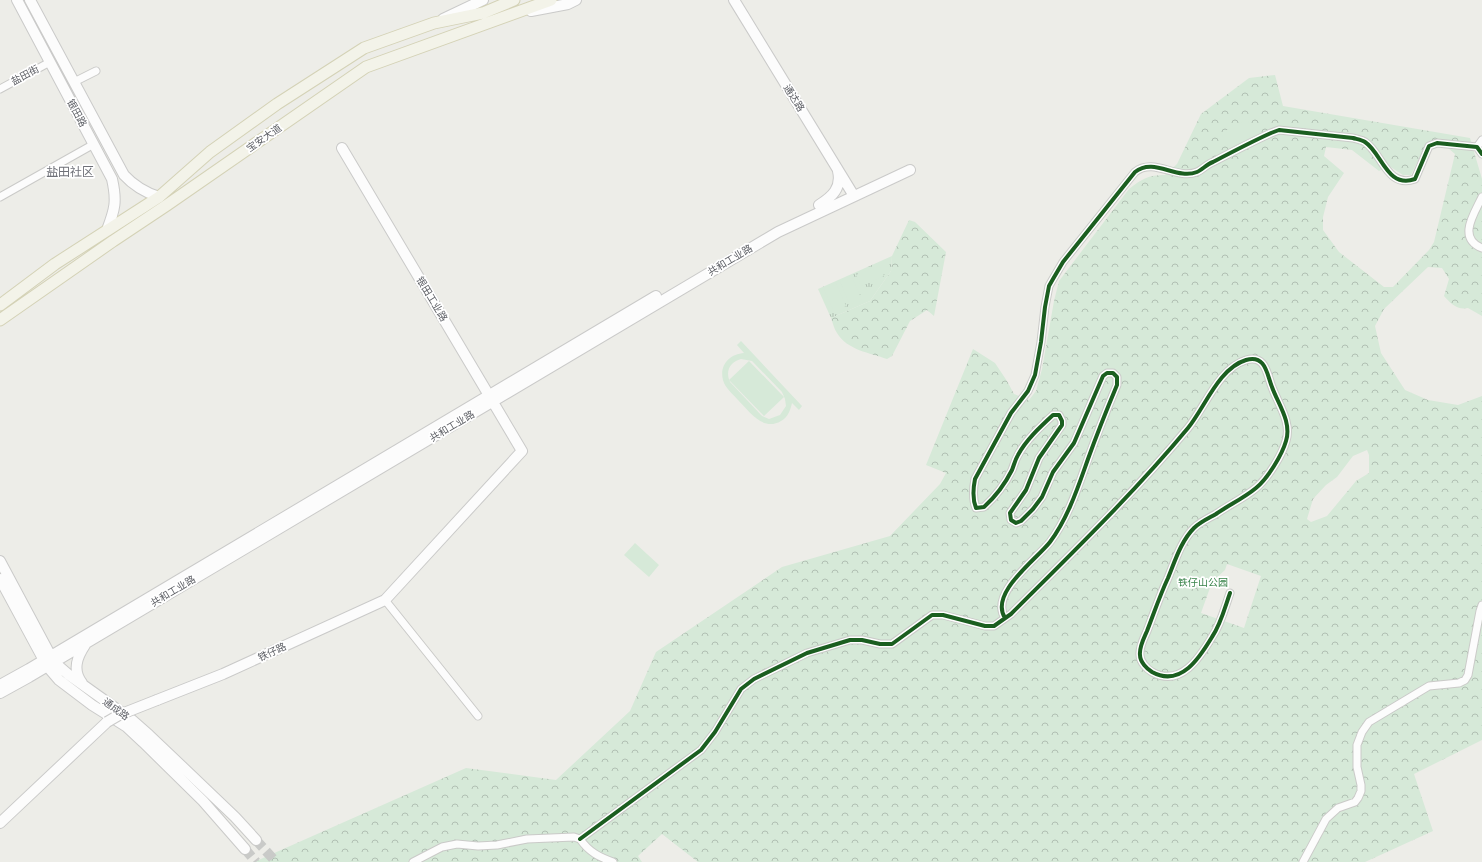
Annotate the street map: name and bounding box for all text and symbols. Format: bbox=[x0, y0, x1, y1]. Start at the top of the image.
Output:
street label: 盐田街 bbox=[9, 62, 41, 88]
street label: 通达路 bbox=[781, 82, 807, 114]
street label: 银田路 bbox=[64, 97, 90, 129]
street label: 宝安大道 bbox=[244, 121, 284, 155]
district label: 盐田社区 bbox=[46, 164, 94, 179]
street label: 共和工业路 bbox=[705, 242, 755, 278]
street label: 银田工业路 bbox=[414, 274, 450, 324]
street label: 共和工业路 bbox=[427, 408, 477, 444]
street label: 共和工业路 bbox=[148, 573, 198, 609]
park label: 铁仔山公园 bbox=[1178, 576, 1228, 589]
street label: 铁仔路 bbox=[256, 640, 288, 664]
street label: 通成路 bbox=[100, 695, 132, 723]

